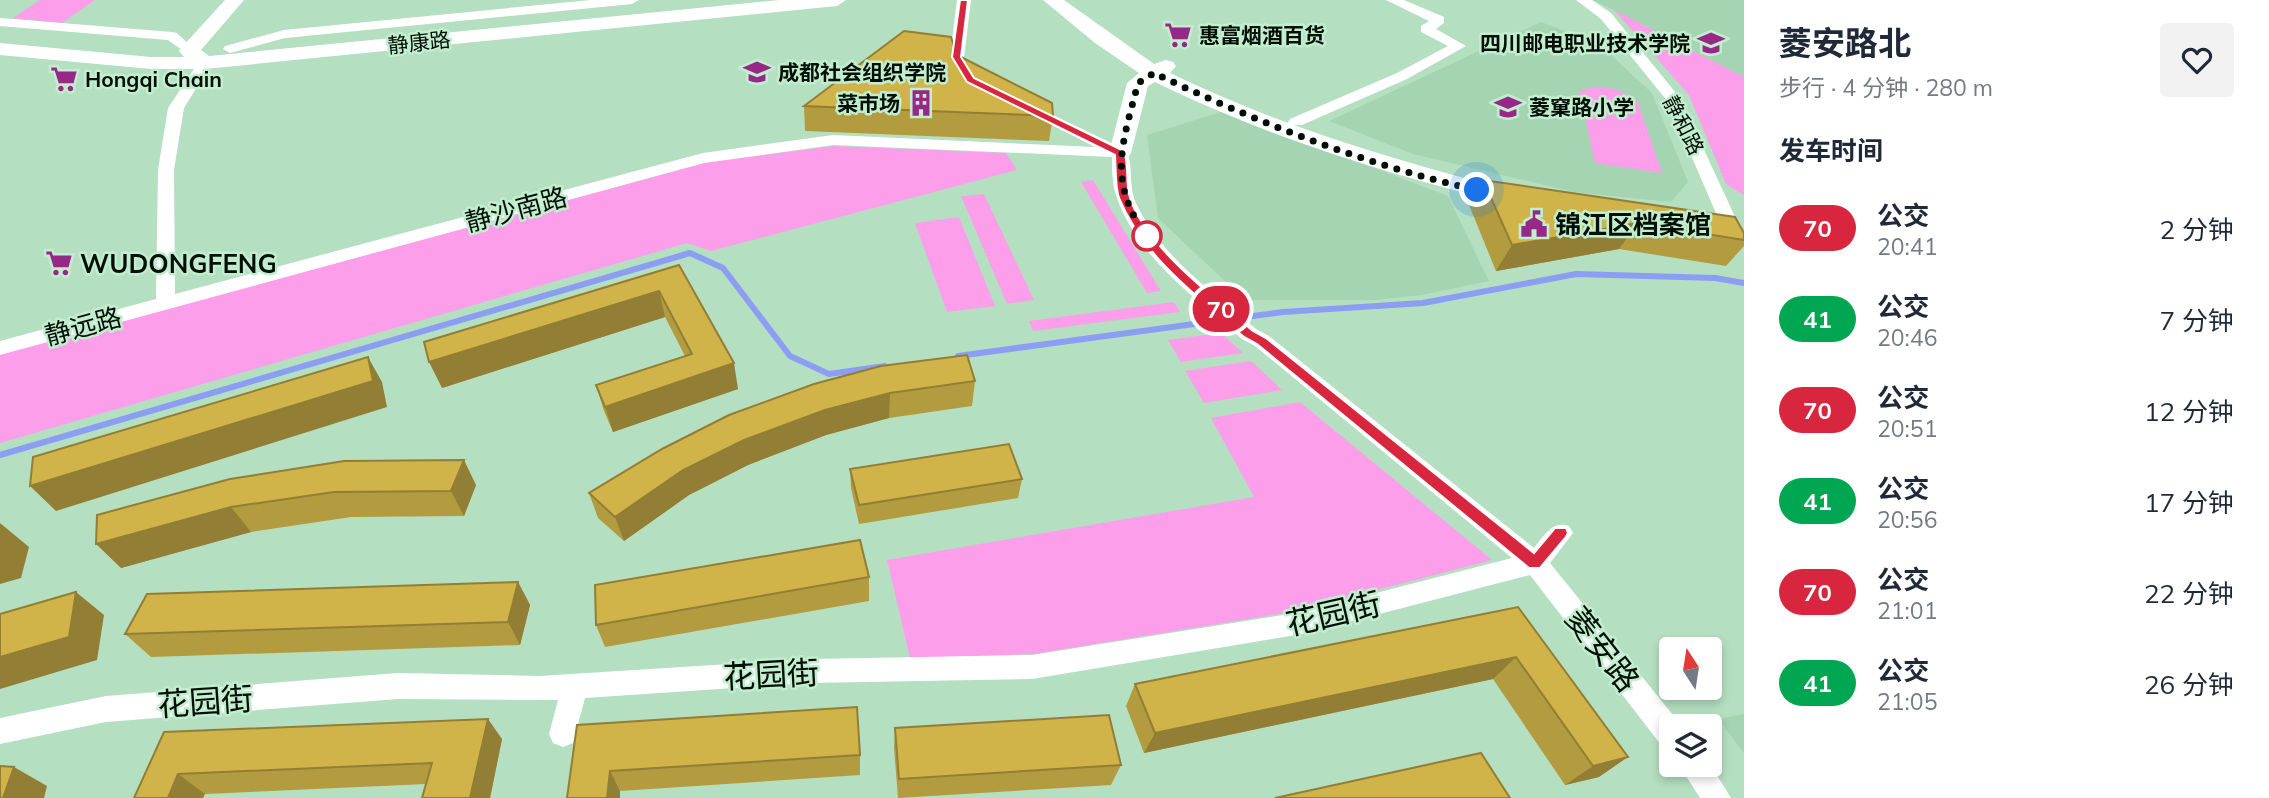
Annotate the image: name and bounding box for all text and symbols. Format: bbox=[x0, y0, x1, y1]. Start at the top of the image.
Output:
supermarket icon: 惠富烟酒百货 bbox=[1163, 20, 1193, 50]
place label: 惠富烟酒百货 bbox=[1199, 22, 1325, 48]
text: 菱安路北 bbox=[1779, 22, 1911, 63]
button: heart bbox=[2160, 23, 2234, 97]
street label: 静康路 bbox=[386, 26, 452, 58]
school or university icon: 四川邮电职业技术学院 bbox=[1696, 28, 1726, 58]
place label: 四川邮电职业技术学院 bbox=[1480, 30, 1690, 56]
school or university icon: 成都社会组织学院 bbox=[742, 57, 772, 87]
place label: 成都社会组织学院 bbox=[778, 59, 946, 85]
supermarket icon: Hongqi Chain bbox=[49, 64, 79, 94]
place label: Hongqi Chain bbox=[85, 66, 222, 92]
text: 步行 · 4 分钟 · 280 m bbox=[1779, 73, 1993, 102]
building icon: 菜市场 bbox=[906, 88, 936, 118]
place label: 菜市场 bbox=[837, 90, 900, 116]
street label: 静和路 bbox=[1658, 91, 1710, 159]
school or university icon: 菱窠路小学 bbox=[1493, 92, 1523, 122]
place label: 菱窠路小学 bbox=[1529, 94, 1634, 120]
text: 发车时间 bbox=[1779, 134, 1883, 167]
your location bbox=[1459, 172, 1494, 207]
street label: 静沙南路 bbox=[461, 180, 571, 238]
text: 公交 bbox=[1877, 199, 1929, 232]
place label: 锦江区档案馆 bbox=[1555, 208, 1711, 241]
public building icon: 锦江区档案馆 bbox=[1519, 209, 1549, 239]
text: 70 bbox=[1803, 213, 1832, 243]
text: 2 分钟 bbox=[2160, 213, 2234, 246]
unlabelled marker bbox=[1132, 221, 1162, 251]
text: 20:41 bbox=[1877, 232, 1937, 261]
place label: WUDONGFENG bbox=[80, 247, 277, 280]
supermarket icon: WUDONGFENG bbox=[44, 248, 74, 278]
line badge: 70 bbox=[1190, 286, 1252, 332]
text: 公交 bbox=[1877, 290, 1929, 323]
text: 70 bbox=[1207, 294, 1235, 324]
street label: 静远路 bbox=[41, 300, 125, 352]
text: 41 bbox=[1803, 304, 1832, 334]
text: 7 分钟 bbox=[2160, 304, 2234, 337]
text: 20:46 bbox=[1877, 323, 1937, 352]
text: 公交 bbox=[1877, 381, 1929, 414]
text: 70 bbox=[1803, 395, 1832, 425]
text: 12 分钟 bbox=[2144, 395, 2234, 428]
text: 20:51 bbox=[1877, 414, 1937, 443]
text: 公交 bbox=[1877, 472, 1929, 505]
text: 41 bbox=[1803, 486, 1832, 516]
text: 17 分钟 bbox=[2144, 486, 2234, 519]
text: 20:56 bbox=[1877, 505, 1937, 534]
text: 公交 bbox=[1877, 563, 1929, 596]
text: 70 bbox=[1803, 577, 1832, 607]
text: 22 分钟 bbox=[2144, 577, 2234, 610]
street label: 花园街 bbox=[1282, 583, 1384, 643]
text: 21:01 bbox=[1877, 596, 1937, 625]
street label: 菱安路 bbox=[1558, 599, 1648, 699]
north arrow bbox=[1659, 637, 1722, 700]
map controls bbox=[1659, 637, 1722, 777]
street label: 花园街 bbox=[722, 652, 820, 696]
text: 公交 bbox=[1877, 654, 1929, 687]
text: 41 bbox=[1803, 668, 1832, 698]
text: 26 分钟 bbox=[2144, 668, 2234, 701]
street label: 花园街 bbox=[156, 678, 254, 724]
text: 21:05 bbox=[1877, 687, 1937, 716]
button: layers bbox=[1659, 714, 1722, 777]

